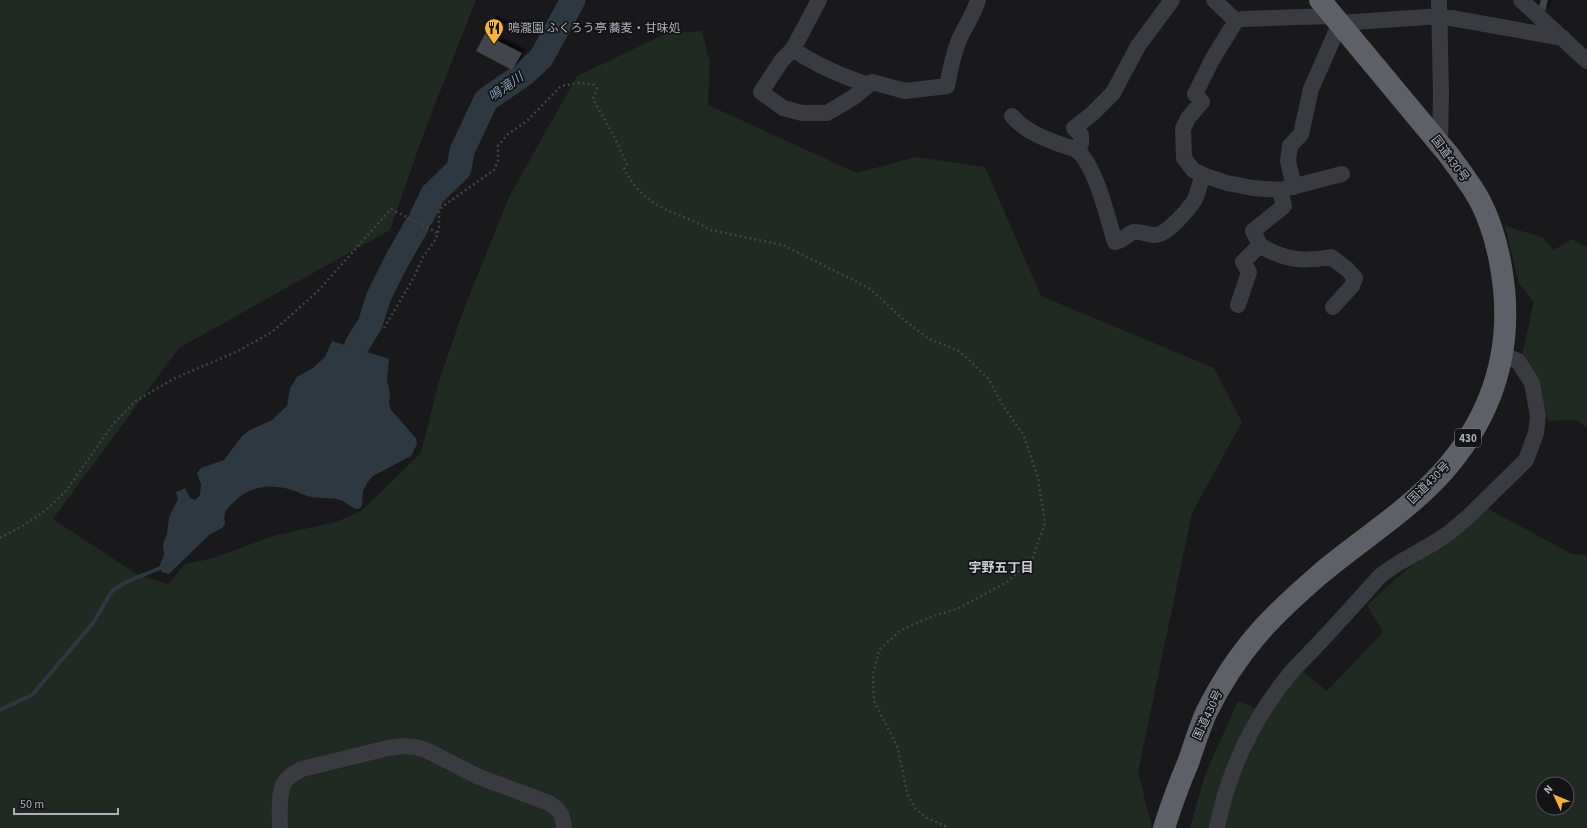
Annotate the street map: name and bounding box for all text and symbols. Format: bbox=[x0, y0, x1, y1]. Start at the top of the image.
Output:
restaurant icon: 鳴瀧園 ふくろう亭 蕎麦・甘味処 bbox=[483, 17, 505, 45]
place label: 鳴瀧園 ふくろう亭 蕎麦・甘味処 bbox=[508, 20, 681, 37]
water label: 鳴滝川 bbox=[485, 67, 529, 106]
street label: 国道430号 bbox=[1427, 132, 1473, 186]
road number: 430 bbox=[1455, 429, 1481, 447]
street label: 国道430号 bbox=[1404, 458, 1454, 508]
district label: 宇野五丁目 bbox=[968, 559, 1034, 577]
street label: 国道430号 bbox=[1189, 687, 1227, 743]
north arrow bbox=[1535, 776, 1575, 816]
text: N bbox=[1540, 782, 1556, 797]
scale bar bbox=[14, 790, 118, 816]
text: 50 m bbox=[20, 796, 44, 813]

